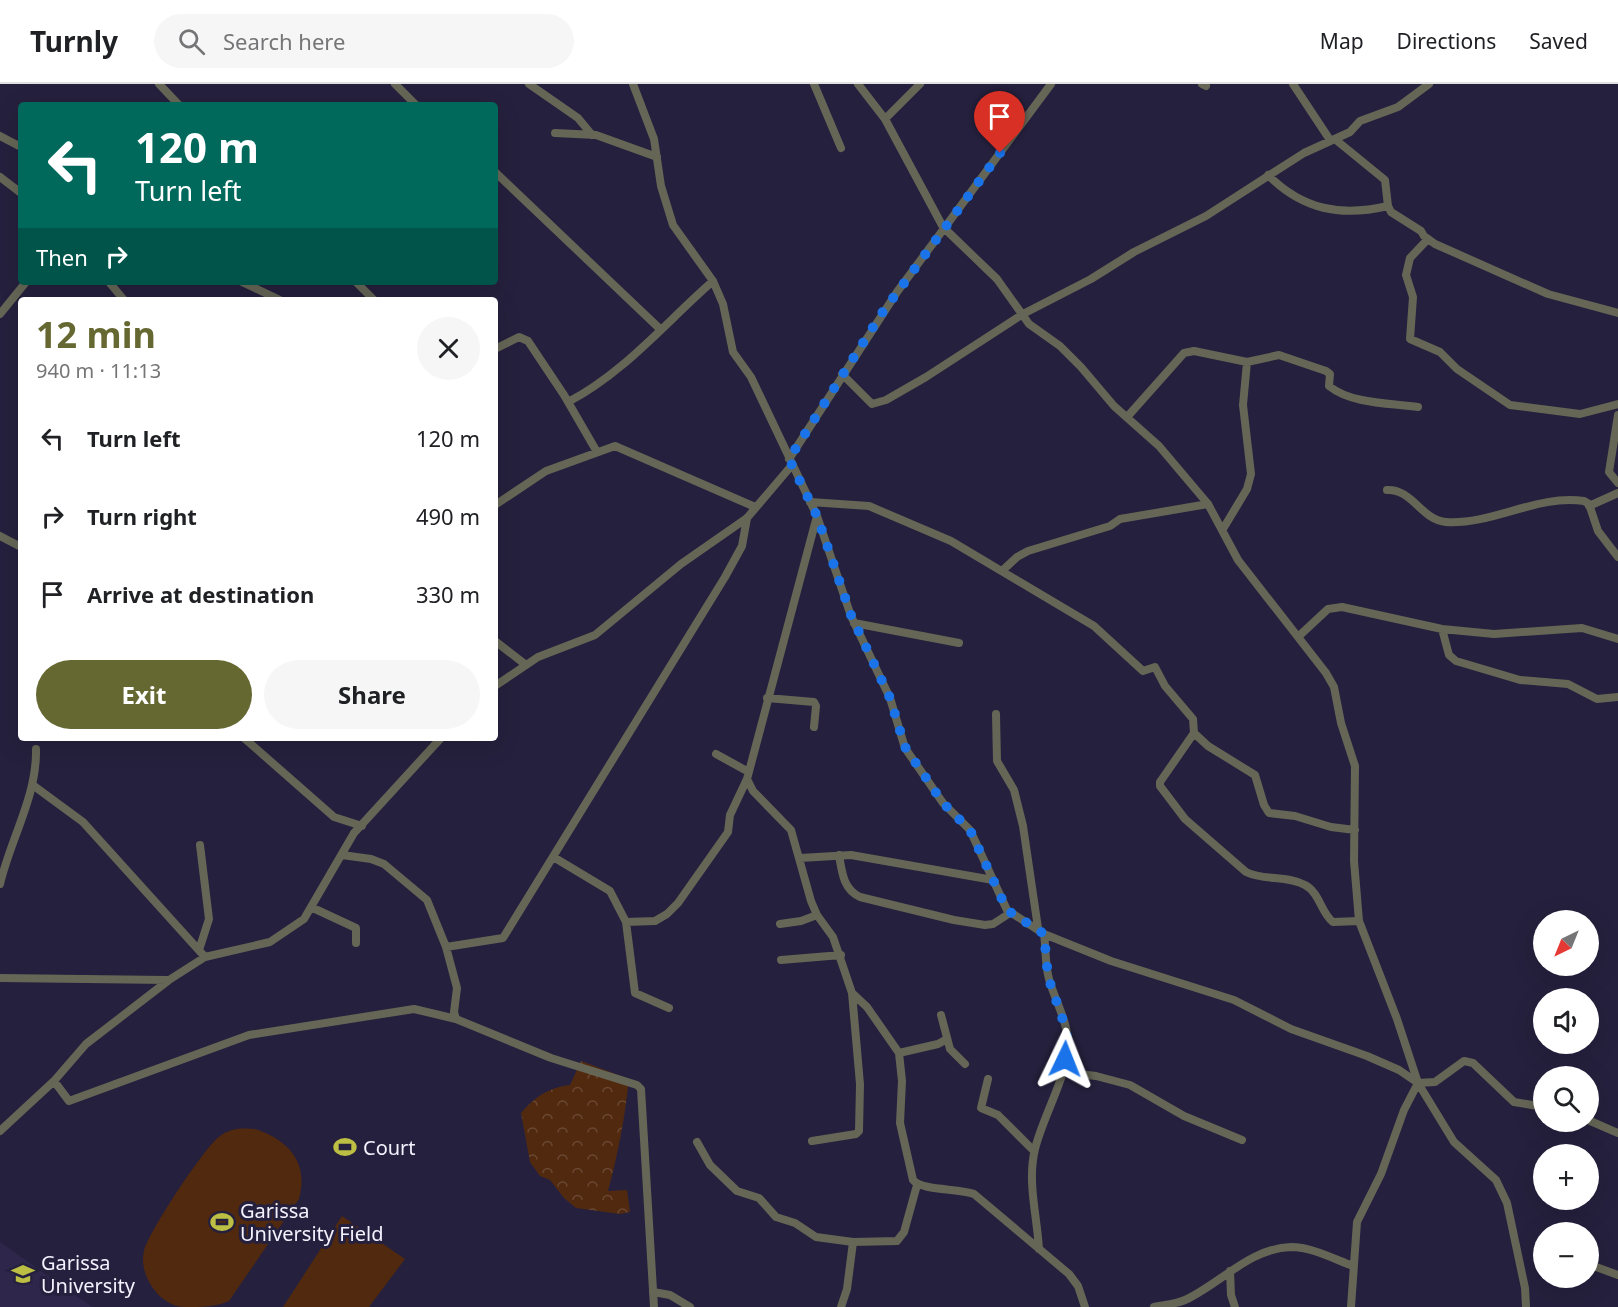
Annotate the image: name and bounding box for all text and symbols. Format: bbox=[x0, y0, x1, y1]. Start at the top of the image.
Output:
search box bbox=[154, 14, 574, 68]
text: Turnly bbox=[30, 22, 118, 60]
icon: search bbox=[175, 25, 208, 58]
text: Search here bbox=[223, 26, 345, 56]
text: Map bbox=[1320, 27, 1364, 55]
text: Directions bbox=[1397, 27, 1496, 55]
text: Saved bbox=[1529, 27, 1588, 55]
pin bbox=[974, 91, 1025, 153]
icon: arrive bbox=[983, 100, 1016, 133]
text: 120 m bbox=[135, 118, 259, 175]
icon: left bbox=[36, 126, 114, 204]
text: Turn left bbox=[135, 172, 241, 209]
icon: right bbox=[100, 240, 133, 273]
text: Then bbox=[36, 242, 88, 272]
text: 12 min bbox=[36, 310, 156, 359]
button: close bbox=[417, 317, 480, 380]
text: 940 m · 11:13 bbox=[36, 357, 161, 384]
icon: left bbox=[36, 422, 69, 455]
text: Turn left bbox=[87, 423, 181, 453]
text: 120 m bbox=[416, 423, 480, 453]
icon: right bbox=[36, 500, 69, 533]
text: Turn right bbox=[87, 501, 197, 531]
text: 490 m bbox=[416, 501, 480, 531]
icon: arrive bbox=[36, 578, 69, 611]
text: Arrive at destination bbox=[87, 579, 314, 609]
text: 330 m bbox=[416, 579, 480, 609]
button: Exit bbox=[36, 660, 252, 729]
button: Share bbox=[264, 660, 480, 729]
north arrow bbox=[1533, 910, 1599, 976]
map controls bbox=[1533, 910, 1599, 1288]
button: sound bbox=[1533, 988, 1599, 1054]
position arrow bbox=[1033, 1027, 1097, 1091]
button: search bbox=[1533, 1066, 1599, 1132]
sports icon: Court bbox=[332, 1134, 358, 1160]
place label: Court bbox=[363, 1134, 416, 1161]
button: + bbox=[1533, 1144, 1599, 1210]
place label: Garissa University Field bbox=[240, 1197, 383, 1247]
sports icon: Garissa University Field bbox=[209, 1209, 235, 1235]
button: − bbox=[1533, 1222, 1599, 1288]
place label: Garissa University bbox=[41, 1249, 136, 1299]
school or university icon: Garissa University bbox=[10, 1261, 36, 1287]

